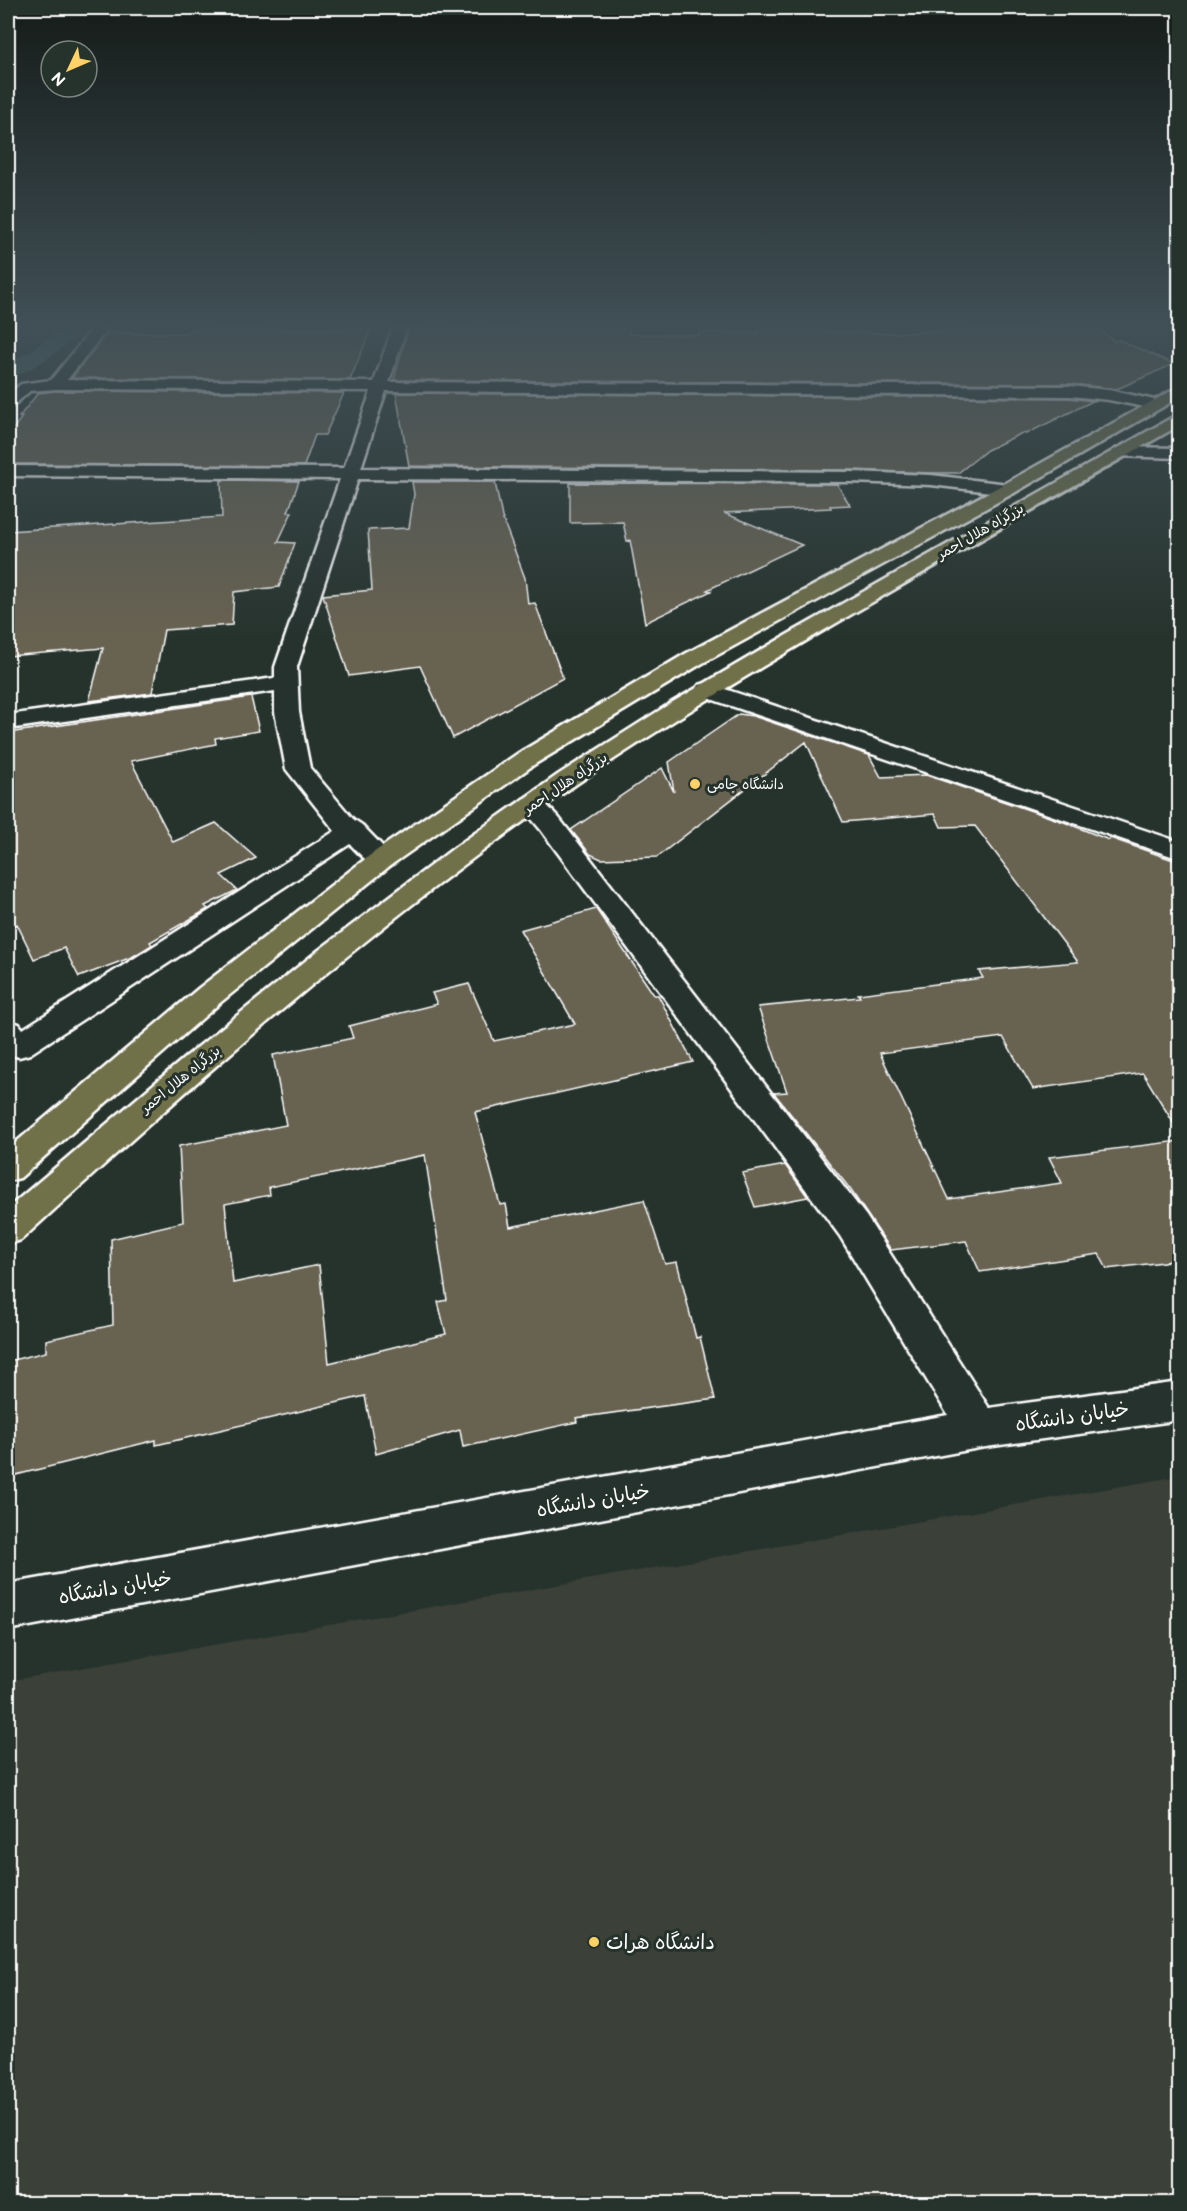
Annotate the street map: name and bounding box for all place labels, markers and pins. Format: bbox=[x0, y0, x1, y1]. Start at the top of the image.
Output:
place label: دانشگاه جامی bbox=[707, 776, 784, 793]
marker: دانشگاه جامی bbox=[688, 777, 702, 791]
place label: دانشگاه هرات bbox=[606, 1931, 715, 1955]
marker: دانشگاه هرات bbox=[587, 1935, 601, 1949]

